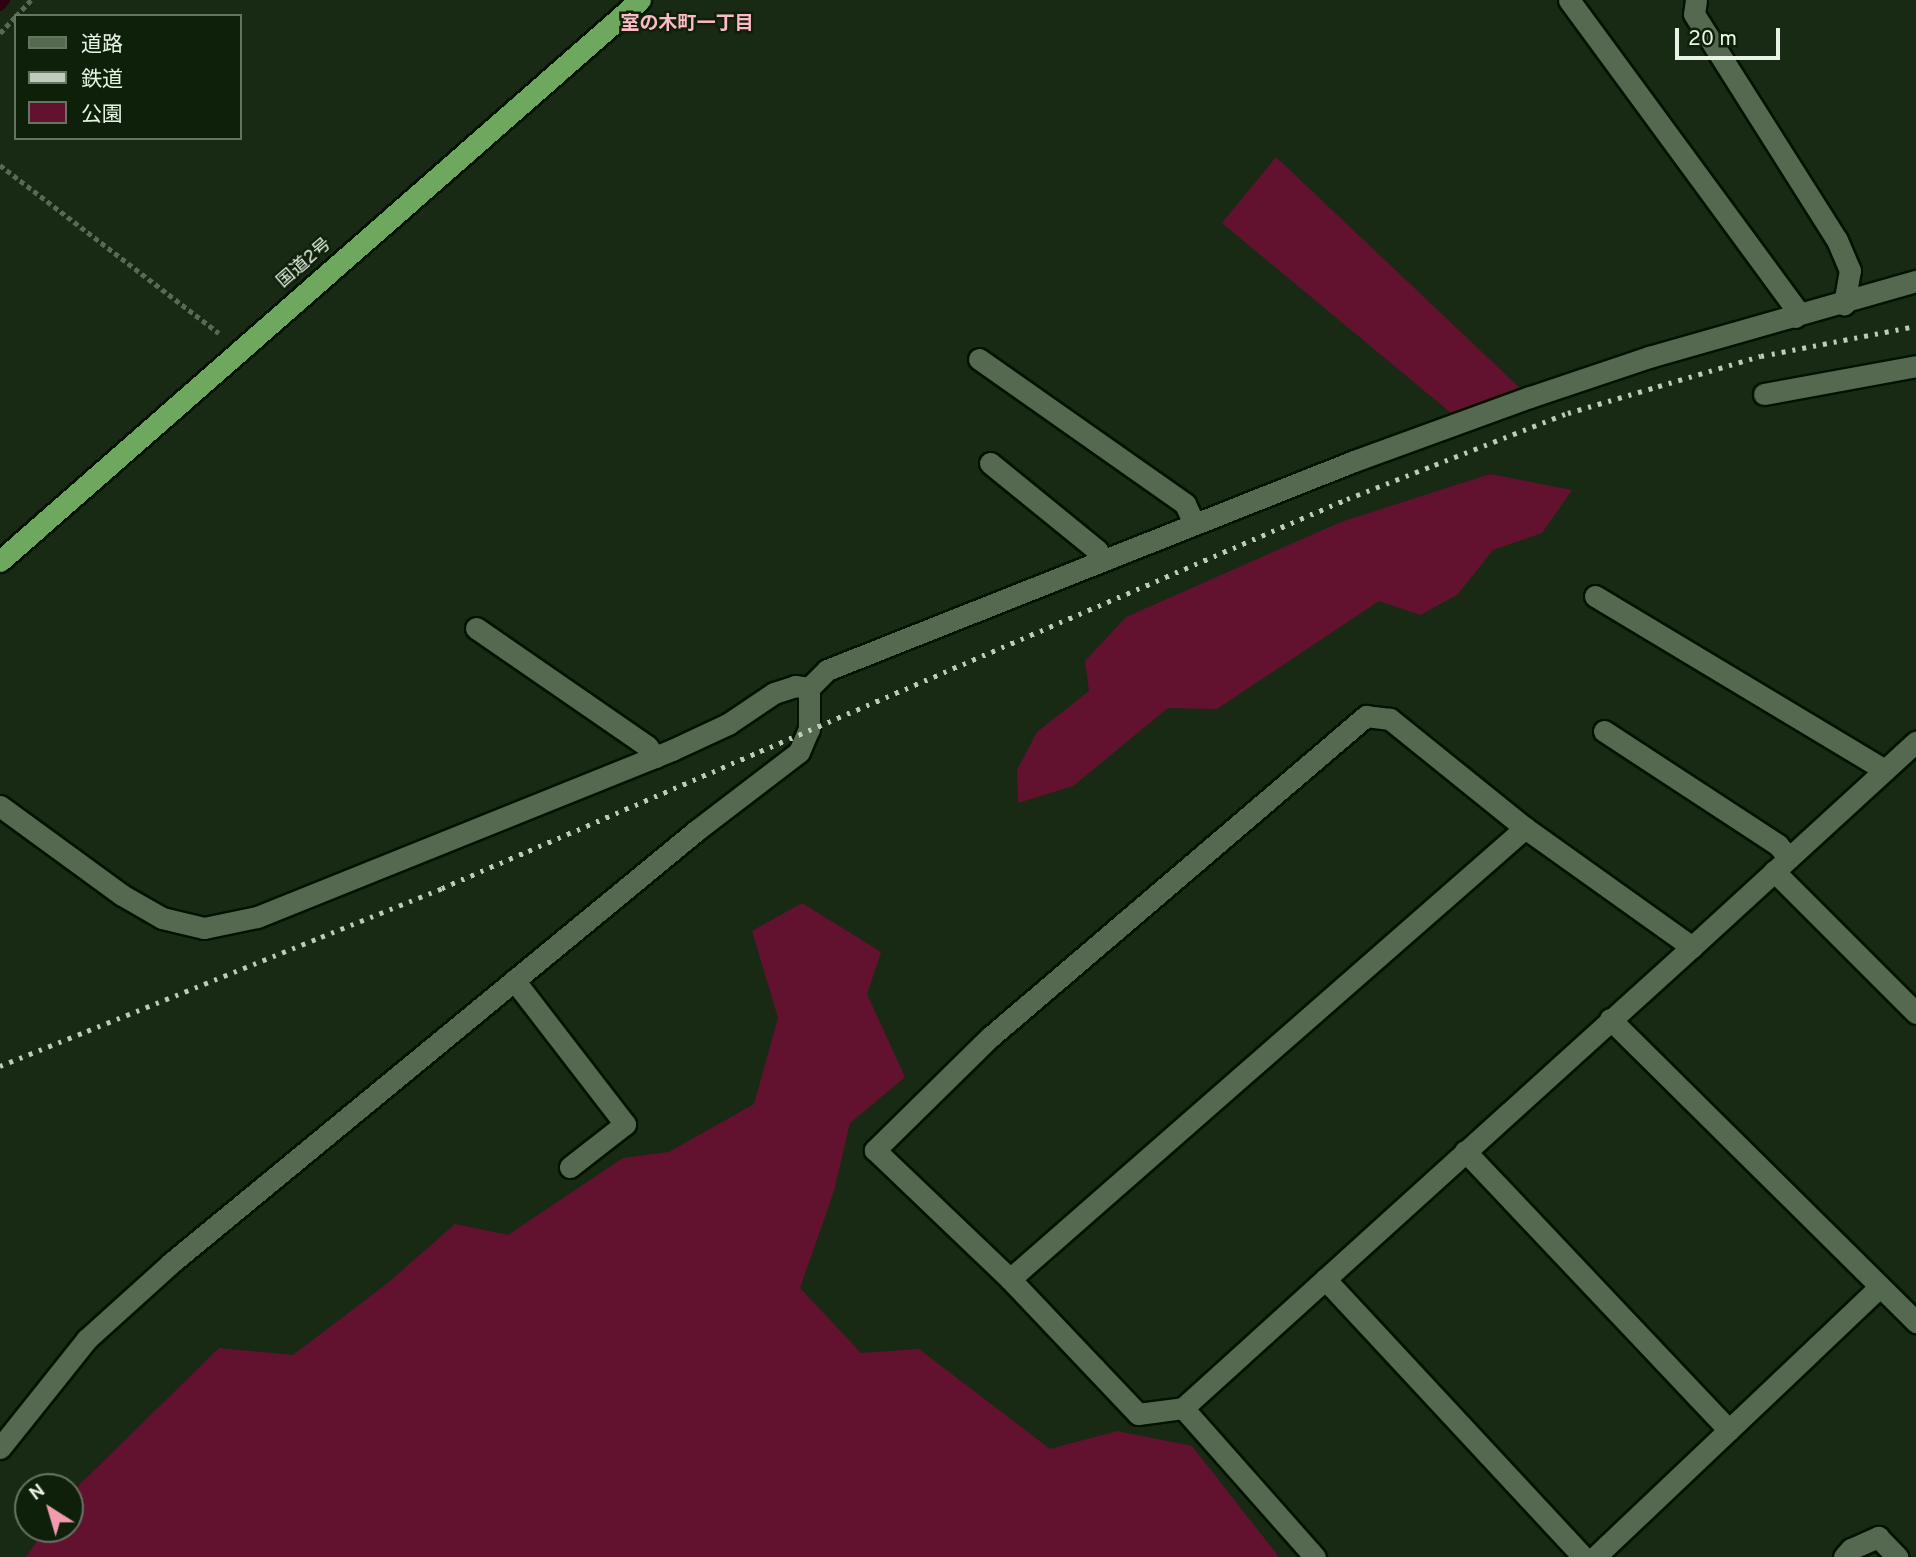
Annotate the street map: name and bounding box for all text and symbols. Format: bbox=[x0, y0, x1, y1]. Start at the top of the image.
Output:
legend bbox=[14, 14, 242, 140]
district label: 室の木町一丁目 bbox=[621, 14, 753, 36]
scale bar bbox=[1678, 14, 1783, 58]
text: 20 m bbox=[1688, 26, 1737, 53]
text: 道路 bbox=[81, 32, 123, 59]
text: 鉄道 bbox=[81, 67, 123, 94]
text: 公園 bbox=[81, 102, 123, 129]
street label: 国道2号 bbox=[273, 235, 337, 293]
north arrow bbox=[14, 1473, 84, 1543]
text: N bbox=[25, 1479, 50, 1507]

